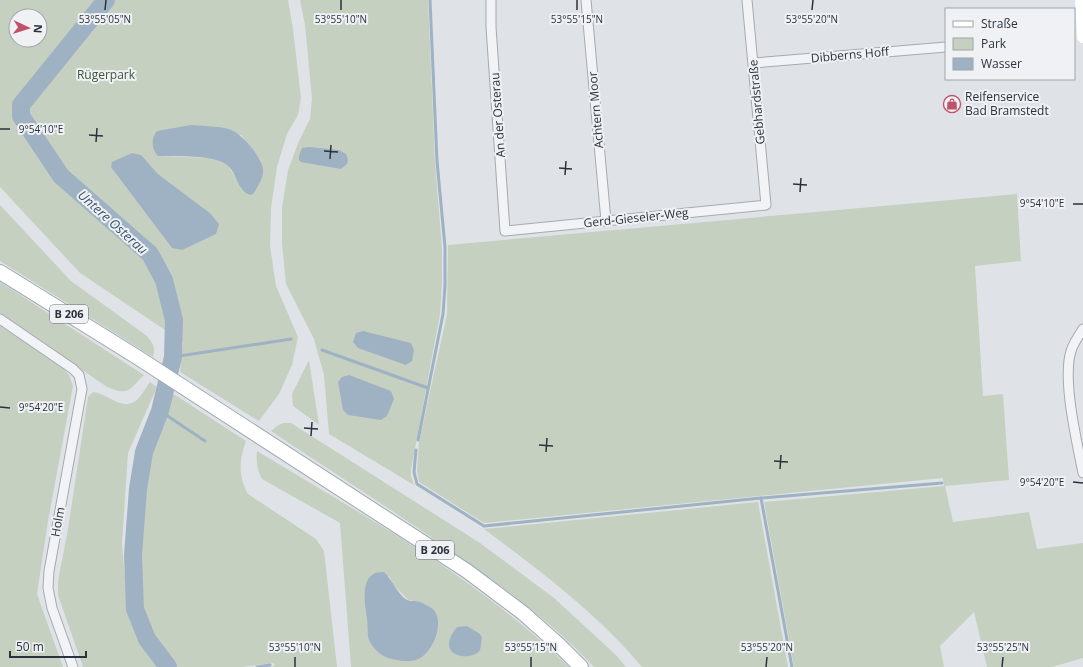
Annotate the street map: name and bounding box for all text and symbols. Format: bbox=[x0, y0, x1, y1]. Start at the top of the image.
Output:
north arrow bbox=[8, 8, 48, 48]
legend bbox=[945, 8, 1075, 80]
text: 53°55'05"N bbox=[79, 12, 131, 26]
text: 53°55'10"N bbox=[315, 12, 367, 26]
text: 53°55'15"N bbox=[551, 12, 603, 26]
text: 53°55'20"N bbox=[786, 12, 838, 26]
text: Straße bbox=[981, 15, 1018, 32]
text: N bbox=[31, 24, 46, 34]
text: Park bbox=[981, 35, 1007, 52]
street label: Dibberns Hoff bbox=[810, 43, 891, 66]
text: Wasser bbox=[981, 55, 1022, 72]
street label: Gebhardstraße bbox=[744, 59, 769, 145]
park label: Rügerpark bbox=[77, 66, 136, 83]
street label: Achtern Moor bbox=[584, 71, 607, 149]
street label: An der Osterau bbox=[486, 72, 509, 158]
place label: Reifenservice Bad Bramstedt bbox=[965, 88, 1049, 119]
shop icon: Reifenservice Bad Bramstedt bbox=[942, 94, 962, 114]
text: 9°54'10"E bbox=[19, 122, 63, 136]
water label: Untere Osterau bbox=[74, 186, 152, 258]
text: 9°54'10"E bbox=[1020, 196, 1064, 210]
street label: Gerd-Gieseler-Weg bbox=[583, 203, 690, 231]
road number: B 206 bbox=[50, 305, 88, 323]
text: 9°54'20"E bbox=[19, 400, 63, 414]
text: 9°54'20"E bbox=[1020, 475, 1064, 489]
street label: Holm bbox=[47, 506, 69, 538]
road number: B 206 bbox=[416, 541, 454, 559]
scale bar bbox=[10, 633, 86, 659]
text: 50 m bbox=[16, 638, 44, 655]
text: 53°55'10"N bbox=[269, 640, 321, 654]
text: 53°55'15"N bbox=[505, 640, 557, 654]
text: 53°55'20"N bbox=[741, 640, 793, 654]
text: 53°55'25"N bbox=[977, 640, 1029, 654]

